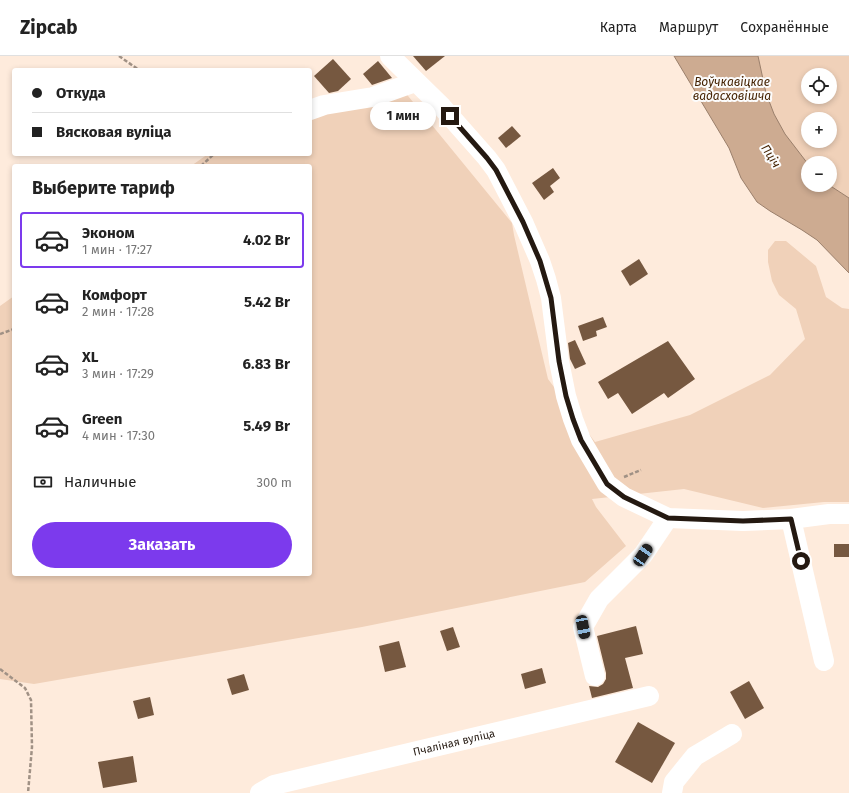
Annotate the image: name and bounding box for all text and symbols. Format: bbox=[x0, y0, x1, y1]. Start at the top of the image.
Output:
text: Zipcab bbox=[20, 16, 78, 39]
text: Карта bbox=[600, 19, 637, 36]
text: Маршрут bbox=[659, 19, 718, 36]
text: Сохранённые bbox=[740, 19, 829, 36]
map controls bbox=[801, 68, 837, 192]
button: locate bbox=[801, 68, 837, 104]
water label: Воўчкавіцкае вадасховішча bbox=[693, 75, 771, 103]
text: Откуда bbox=[56, 84, 106, 102]
callout: 1 мин bbox=[370, 102, 436, 130]
route end bbox=[441, 107, 459, 125]
text: 1 мин bbox=[386, 108, 420, 123]
button: + bbox=[801, 112, 837, 148]
text: Вясковая вуліца bbox=[56, 123, 171, 141]
water label: Пціч bbox=[758, 142, 784, 170]
button: − bbox=[801, 156, 837, 192]
text: Выберите тариф bbox=[32, 177, 175, 199]
icon: car bbox=[34, 222, 70, 258]
text: Эконом bbox=[82, 224, 135, 242]
text: 4.02 Br bbox=[243, 231, 290, 249]
text: 1 мин · 17:27 bbox=[82, 242, 152, 257]
icon: car bbox=[34, 284, 70, 320]
text: Комфорт bbox=[82, 286, 147, 304]
text: 5.42 Br bbox=[244, 293, 290, 311]
text: 2 мин · 17:28 bbox=[82, 304, 154, 319]
icon: car bbox=[34, 346, 70, 382]
text: XL bbox=[82, 348, 98, 366]
text: 6.83 Br bbox=[243, 355, 290, 373]
text: 3 мин · 17:29 bbox=[82, 366, 154, 381]
icon: car bbox=[34, 408, 70, 444]
text: Green bbox=[82, 410, 122, 428]
text: 5.49 Br bbox=[243, 417, 290, 435]
text: 4 мин · 17:30 bbox=[82, 428, 155, 443]
icon: cash bbox=[32, 471, 54, 493]
text: Наличные bbox=[64, 473, 136, 491]
text: 300 m bbox=[256, 475, 292, 490]
button: Заказать bbox=[32, 522, 292, 568]
car bbox=[631, 542, 655, 568]
route start bbox=[792, 552, 810, 570]
car bbox=[575, 614, 591, 640]
street label: Пчаліная вуліца bbox=[412, 727, 496, 759]

